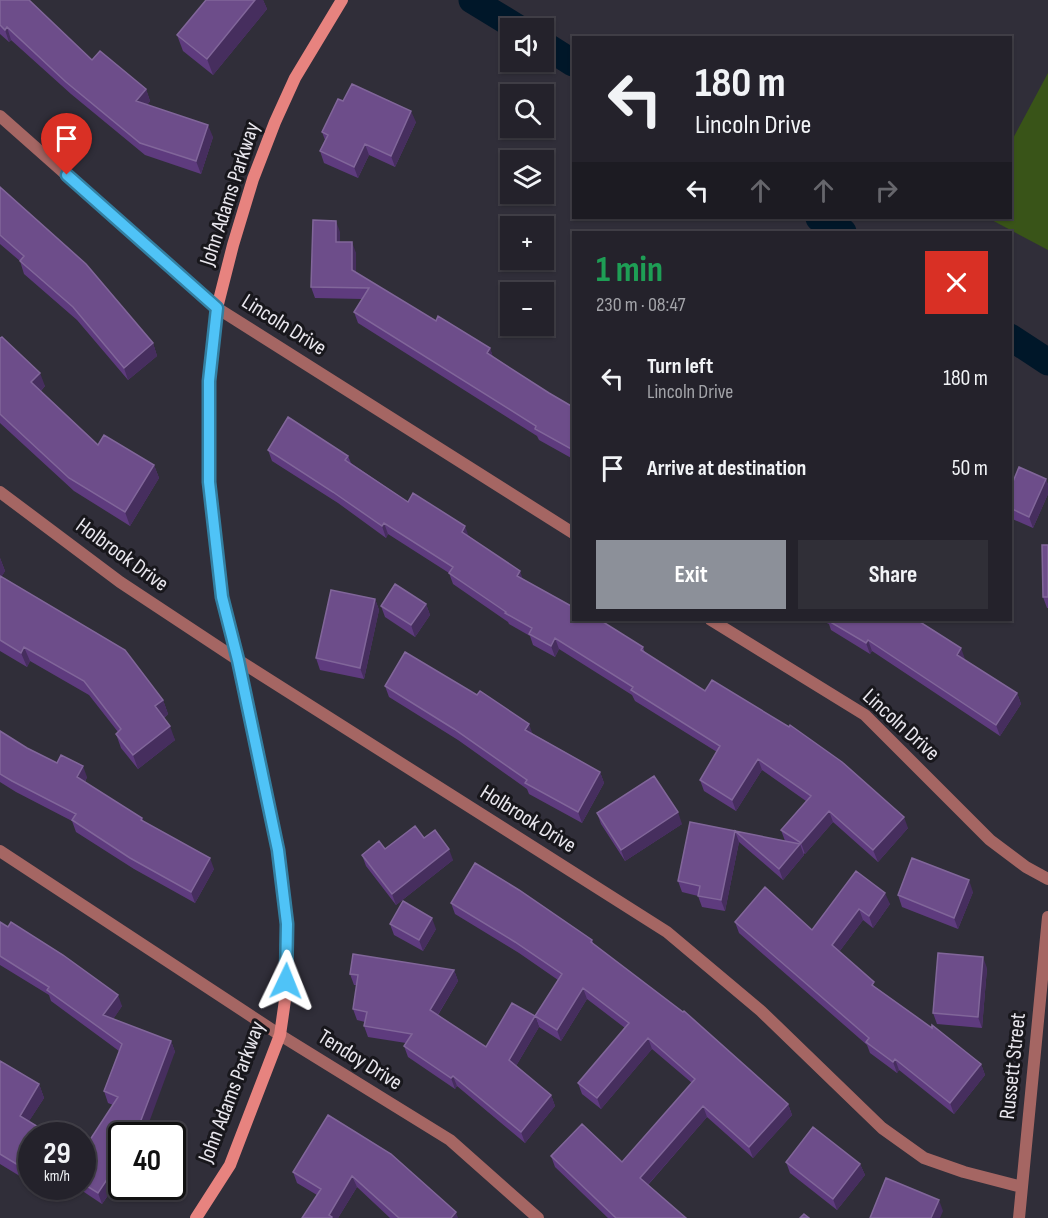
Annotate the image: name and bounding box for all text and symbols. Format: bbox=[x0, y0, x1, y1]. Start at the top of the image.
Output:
map controls bbox=[500, 18, 554, 336]
button: sound bbox=[500, 18, 554, 72]
text: 180 m bbox=[695, 58, 786, 109]
icon: left bbox=[596, 60, 674, 138]
button: search bbox=[500, 84, 554, 138]
text: Lincoln Drive bbox=[695, 109, 811, 141]
pin bbox=[41, 113, 92, 175]
street label: John Adams Parkway bbox=[194, 118, 266, 270]
icon: arrive bbox=[50, 122, 83, 155]
button: layers bbox=[500, 150, 554, 204]
icon: left bbox=[681, 174, 714, 207]
icon: ahead bbox=[744, 174, 777, 207]
icon: ahead bbox=[807, 174, 840, 207]
icon: right bbox=[870, 174, 903, 207]
button: + bbox=[500, 216, 554, 270]
text: 1 min bbox=[596, 249, 663, 292]
button: close bbox=[925, 251, 988, 314]
button: − bbox=[500, 282, 554, 336]
street label: Lincoln Drive bbox=[237, 288, 331, 362]
text: 230 m · 08:47 bbox=[596, 293, 686, 317]
text: Turn left bbox=[647, 353, 713, 380]
icon: left bbox=[596, 362, 629, 395]
text: 180 m bbox=[943, 365, 988, 392]
text: Lincoln Drive bbox=[647, 380, 733, 404]
icon: arrive bbox=[596, 452, 629, 485]
text: Arrive at destination bbox=[647, 455, 806, 482]
text: 50 m bbox=[952, 455, 988, 482]
street label: Holbrook Drive bbox=[70, 512, 174, 598]
button: Exit bbox=[596, 540, 786, 609]
button: Share bbox=[798, 540, 988, 609]
street label: Lincoln Drive bbox=[857, 683, 945, 767]
street label: Holbrook Drive bbox=[475, 779, 581, 859]
position arrow bbox=[254, 949, 318, 1013]
street label: Russett Street bbox=[994, 1011, 1032, 1121]
street label: John Adams Parkway bbox=[192, 1017, 272, 1167]
street label: Tendoy Drive bbox=[313, 1024, 407, 1096]
speed limit sign: 40 bbox=[108, 1122, 186, 1200]
text: 29 bbox=[43, 1136, 71, 1172]
text: km/h bbox=[44, 1167, 70, 1186]

